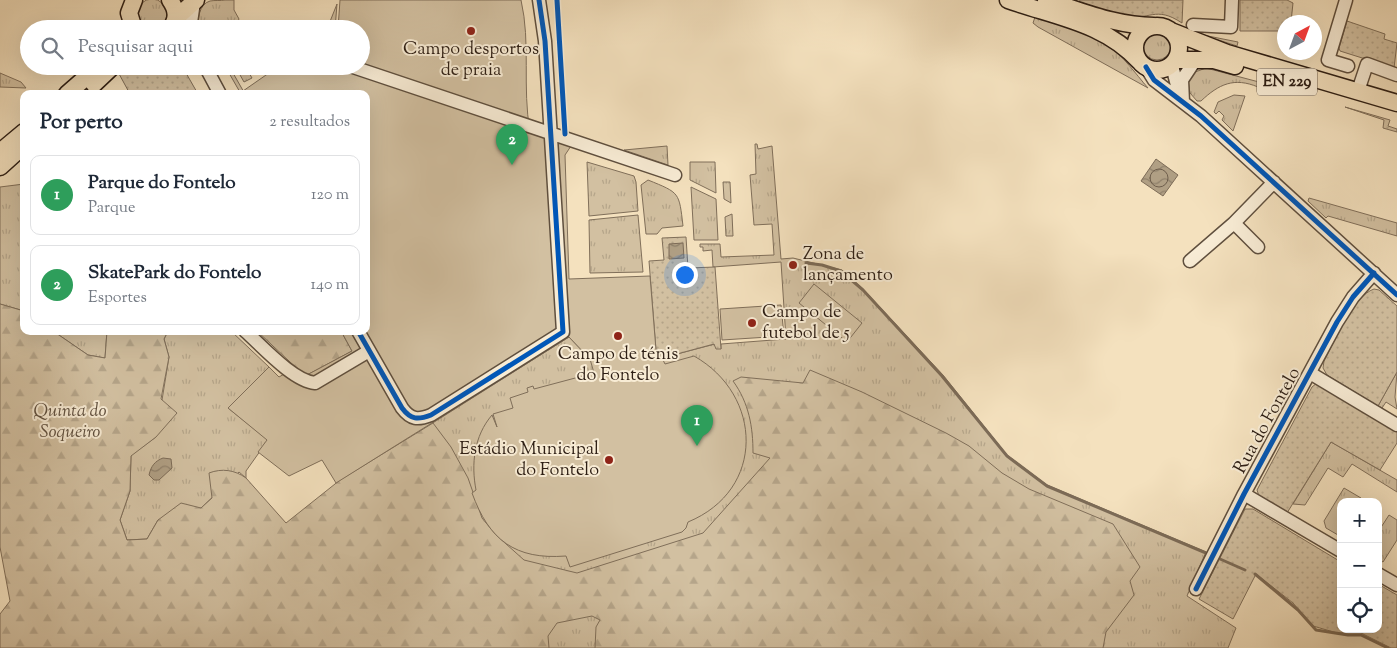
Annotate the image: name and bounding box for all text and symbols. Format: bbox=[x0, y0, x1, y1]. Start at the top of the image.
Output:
north arrow bbox=[1277, 15, 1322, 60]
search box bbox=[20, 20, 370, 75]
marker: Campo desportos de praia bbox=[465, 25, 477, 37]
icon: search bbox=[38, 34, 66, 62]
text: Pesquisar aqui bbox=[78, 34, 193, 61]
place label: Campo desportos de praia bbox=[403, 37, 539, 84]
road number: EN 229 bbox=[1257, 68, 1317, 95]
text: Por perto bbox=[40, 108, 123, 138]
text: 2 resultados bbox=[269, 111, 350, 134]
pin: 2 bbox=[496, 124, 528, 165]
text: Parque do Fontelo bbox=[88, 170, 236, 197]
text: 1 bbox=[54, 184, 60, 207]
text: 120 m bbox=[311, 184, 349, 207]
text: Parque bbox=[88, 197, 135, 220]
place label: Zona de lançamento bbox=[803, 242, 893, 289]
marker: Zona de lançamento bbox=[787, 259, 799, 271]
text: SkatePark do Fontelo bbox=[88, 260, 262, 287]
your location bbox=[672, 262, 698, 288]
text: 2 bbox=[53, 274, 61, 297]
text: 140 m bbox=[311, 274, 349, 297]
text: Esportes bbox=[88, 287, 147, 310]
place label: Campo de futebol de 5 bbox=[762, 300, 850, 347]
marker: Campo de futebol de 5 bbox=[746, 317, 758, 329]
marker: Campo de ténis do Fontelo bbox=[612, 330, 624, 342]
place label: Campo de ténis do Fontelo bbox=[558, 342, 678, 389]
street label: Rua do Fontelo bbox=[1228, 363, 1308, 479]
park label: Quinta do Soqueiro bbox=[33, 399, 107, 446]
pin: 1 bbox=[681, 405, 713, 446]
place label: Estádio Municipal do Fontelo bbox=[459, 437, 599, 484]
marker: Estádio Municipal do Fontelo bbox=[603, 454, 615, 466]
map controls bbox=[1337, 498, 1382, 633]
button: + bbox=[1337, 498, 1382, 543]
button: − bbox=[1337, 543, 1382, 588]
button: locate bbox=[1337, 588, 1382, 633]

